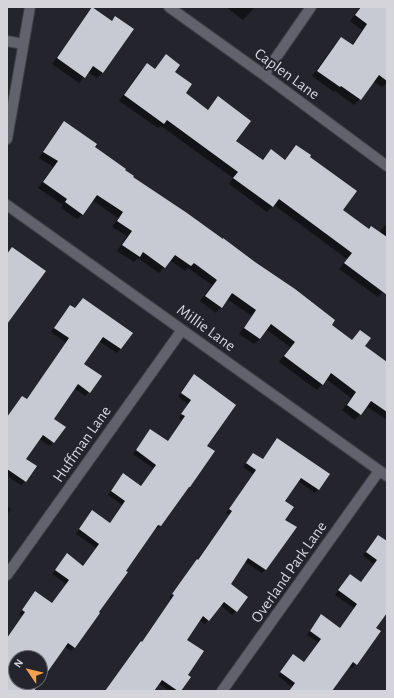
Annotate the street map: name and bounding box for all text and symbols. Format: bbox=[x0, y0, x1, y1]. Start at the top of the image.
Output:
street label: Caplen Lane bbox=[251, 44, 323, 104]
street label: Millie Lane bbox=[173, 300, 239, 356]
street label: Huffman Lane bbox=[49, 402, 115, 486]
street label: Overland Park Lane bbox=[247, 518, 331, 626]
north arrow bbox=[8, 650, 48, 690]
text: N bbox=[12, 657, 25, 670]

